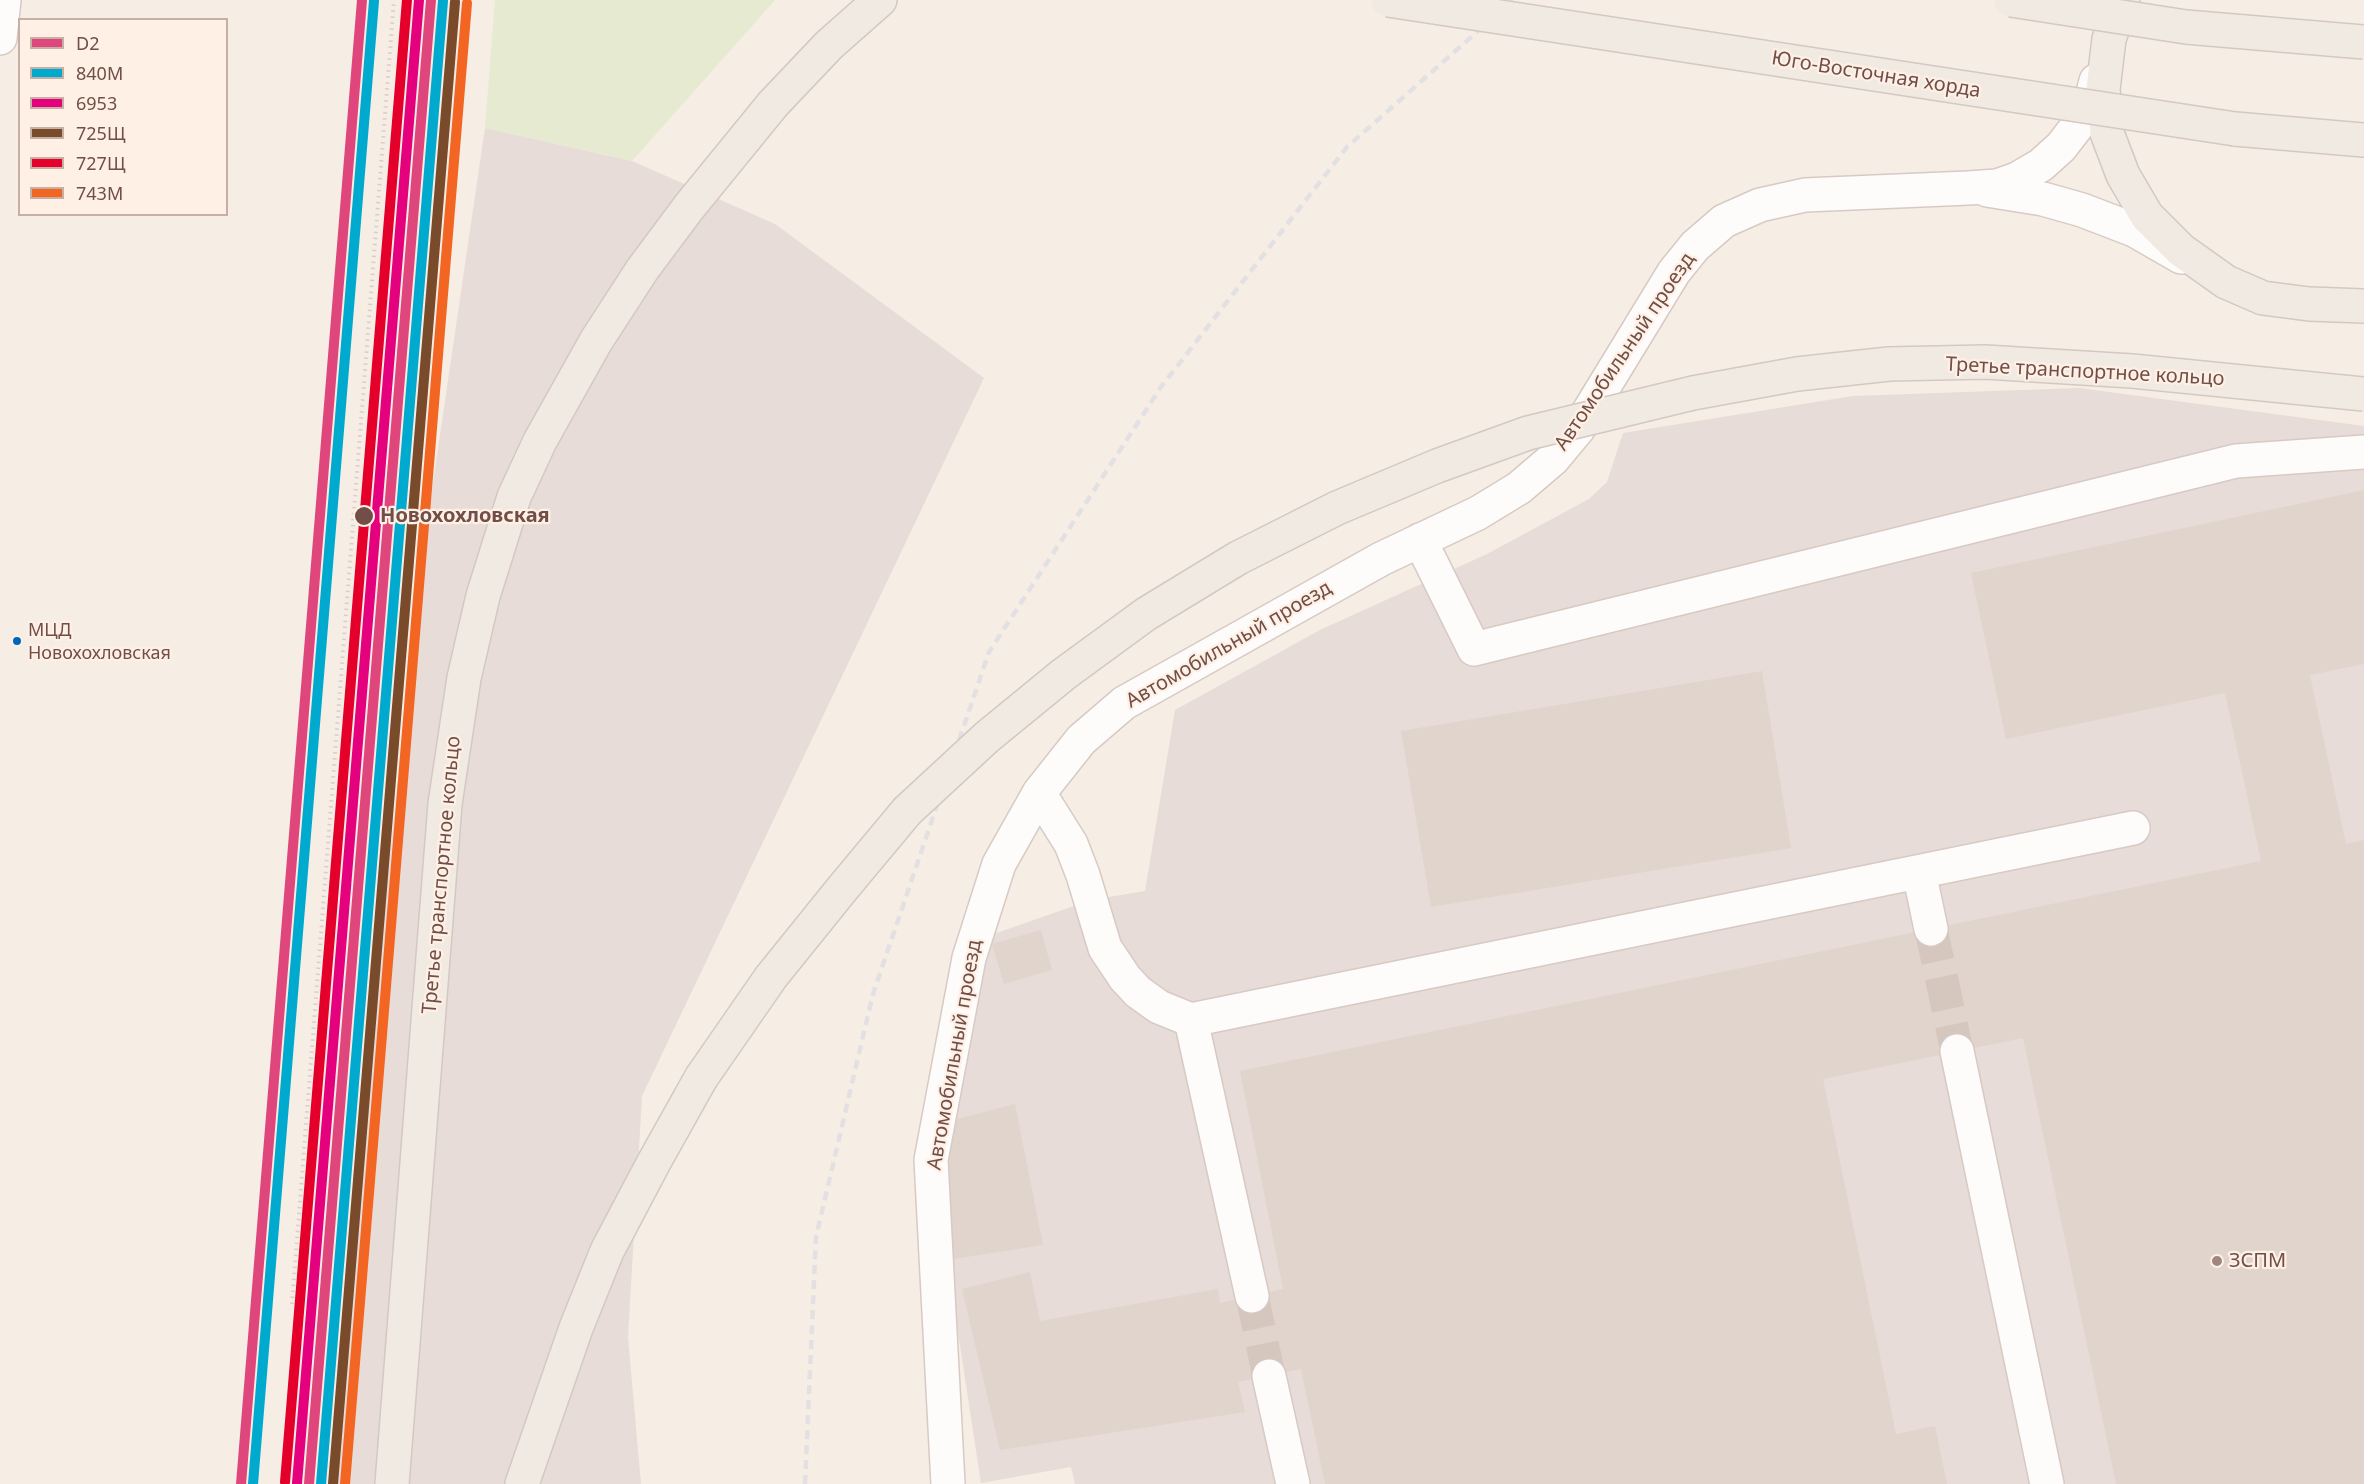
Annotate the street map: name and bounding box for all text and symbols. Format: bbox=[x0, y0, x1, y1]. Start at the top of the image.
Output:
legend bbox=[18, 18, 228, 216]
text: D2 bbox=[76, 31, 99, 55]
street label: Юго-Восточная хорда bbox=[1770, 47, 1982, 103]
text: 840М bbox=[76, 61, 123, 85]
text: 6953 bbox=[76, 91, 117, 115]
text: 725Щ bbox=[76, 121, 125, 145]
text: 727Щ bbox=[76, 151, 125, 175]
text: 743М bbox=[76, 181, 123, 205]
street label: Автомобильный проезд bbox=[1550, 249, 1700, 455]
street label: Третье транспортное кольцо bbox=[1945, 353, 2225, 391]
place label: Новохохловская bbox=[380, 504, 550, 528]
marker: Новохохловская bbox=[353, 505, 375, 527]
street label: Автомобильный проезд bbox=[1122, 576, 1336, 714]
place label: МЦД Новохохловская bbox=[28, 620, 171, 662]
marker: МЦД Новохохловская bbox=[11, 635, 23, 647]
street label: Третье транспортное кольцо bbox=[418, 735, 466, 1015]
street label: Автомобильный проезд bbox=[923, 938, 987, 1172]
place label: ЗСПМ bbox=[2229, 1249, 2286, 1273]
marker: ЗСПМ bbox=[2210, 1254, 2224, 1268]

